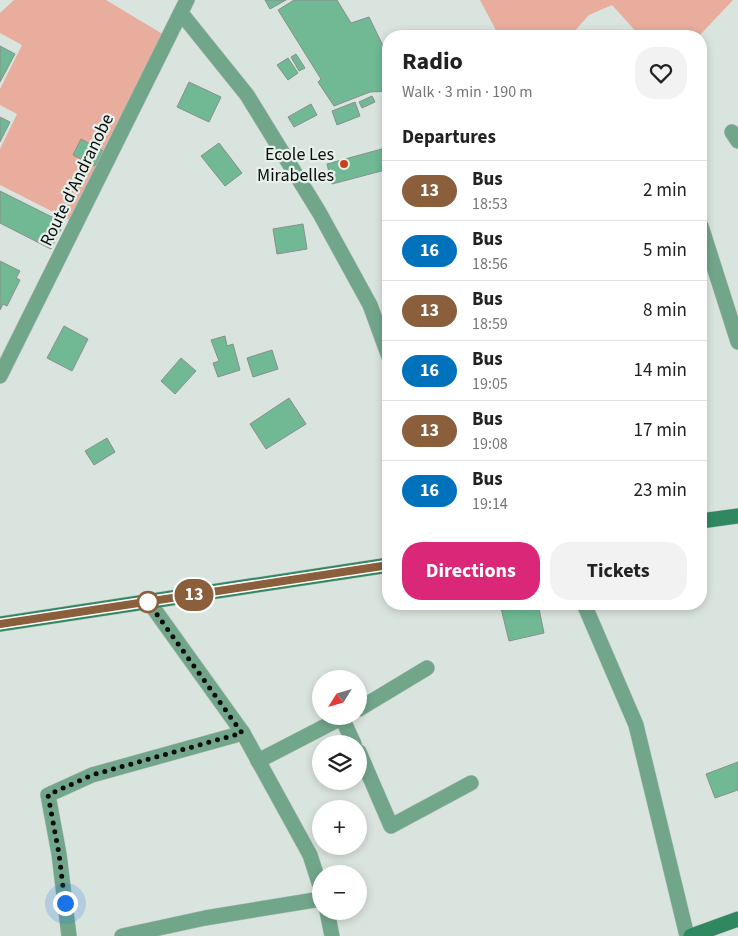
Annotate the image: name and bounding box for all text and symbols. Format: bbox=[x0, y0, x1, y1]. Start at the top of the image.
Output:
text: Radio bbox=[402, 44, 463, 79]
button: heart bbox=[635, 47, 687, 99]
text: Walk · 3 min · 190 m bbox=[402, 81, 533, 103]
street label: Route d'Andranobe bbox=[34, 110, 120, 250]
text: Departures bbox=[402, 124, 496, 151]
place label: Ecole Les Mirabelles bbox=[257, 142, 334, 188]
marker: Ecole Les Mirabelles bbox=[338, 158, 350, 170]
text: Bus bbox=[472, 166, 503, 193]
text: 2 min bbox=[643, 177, 687, 204]
text: 13 bbox=[420, 178, 439, 203]
text: 18:53 bbox=[472, 193, 508, 215]
text: Bus bbox=[472, 226, 503, 253]
text: 5 min bbox=[643, 237, 687, 264]
text: 16 bbox=[420, 238, 439, 263]
text: 18:56 bbox=[472, 253, 508, 275]
text: Bus bbox=[472, 286, 503, 313]
text: 8 min bbox=[643, 297, 687, 324]
text: 13 bbox=[420, 298, 439, 323]
text: 18:59 bbox=[472, 313, 508, 335]
text: Bus bbox=[472, 346, 503, 373]
text: 14 min bbox=[633, 357, 687, 384]
text: 16 bbox=[420, 358, 439, 383]
text: 19:05 bbox=[472, 373, 508, 395]
text: Bus bbox=[472, 406, 503, 433]
text: 17 min bbox=[633, 417, 687, 444]
text: 13 bbox=[420, 418, 439, 443]
text: 19:08 bbox=[472, 433, 508, 455]
text: Bus bbox=[472, 466, 503, 493]
text: 23 min bbox=[633, 477, 687, 504]
text: 16 bbox=[420, 478, 439, 503]
text: 19:14 bbox=[472, 493, 508, 515]
button: Directions bbox=[402, 542, 540, 600]
button: Tickets bbox=[550, 542, 687, 600]
line badge: 13 bbox=[172, 579, 216, 611]
text: 13 bbox=[184, 582, 204, 607]
unlabelled marker bbox=[137, 591, 159, 613]
north arrow bbox=[312, 670, 368, 725]
map controls bbox=[312, 670, 367, 920]
button: layers bbox=[312, 735, 367, 790]
button: + bbox=[312, 800, 367, 855]
button: − bbox=[312, 865, 367, 920]
your location bbox=[53, 891, 78, 916]

